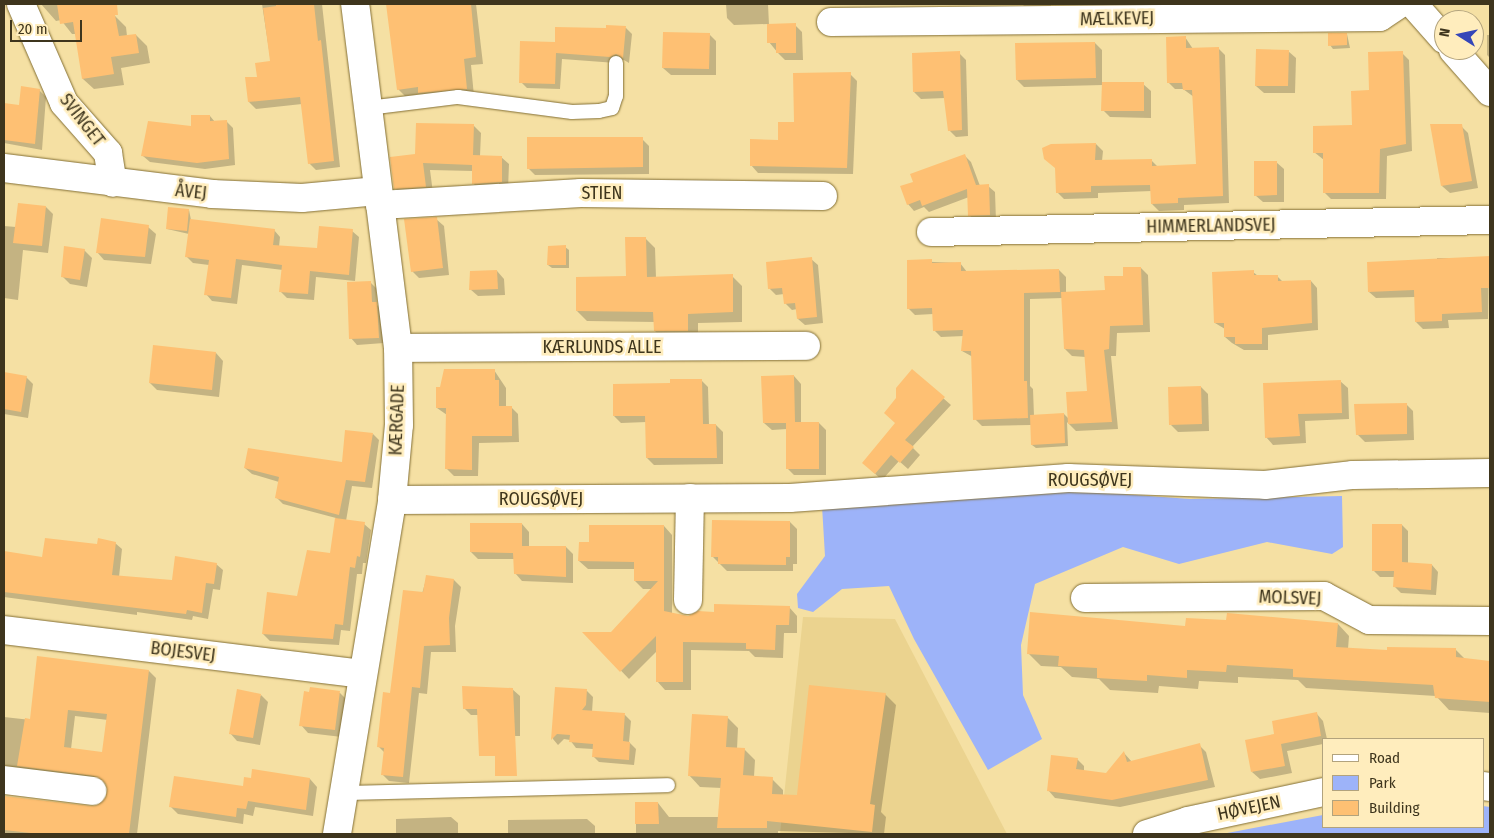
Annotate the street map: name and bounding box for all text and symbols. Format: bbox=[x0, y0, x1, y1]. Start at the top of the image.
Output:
street label: MÆLKEVEJ bbox=[1080, 8, 1154, 30]
scale bar bbox=[12, 10, 85, 42]
north arrow bbox=[1434, 10, 1484, 60]
text: 20 m bbox=[18, 20, 48, 38]
text: N bbox=[1436, 27, 1454, 38]
street label: SVINGET bbox=[55, 90, 109, 150]
street label: ÅVEJ bbox=[174, 180, 208, 204]
street label: STIEN bbox=[582, 182, 622, 204]
street label: HIMMERLANDSVEJ bbox=[1146, 214, 1276, 238]
street label: KÆRLUNDS ALLE bbox=[542, 336, 662, 358]
street label: KÆRGADE bbox=[385, 384, 409, 456]
street label: ROUGSØVEJ bbox=[1048, 469, 1132, 491]
street label: ROUGSØVEJ bbox=[499, 488, 583, 510]
street label: MOLSVEJ bbox=[1258, 586, 1322, 610]
street label: BOJESVEJ bbox=[149, 637, 217, 667]
legend bbox=[1322, 738, 1484, 828]
text: Road bbox=[1369, 749, 1400, 767]
text: Park bbox=[1369, 774, 1396, 792]
street label: HØVEJEN bbox=[1216, 791, 1282, 825]
text: Building bbox=[1369, 799, 1420, 817]

